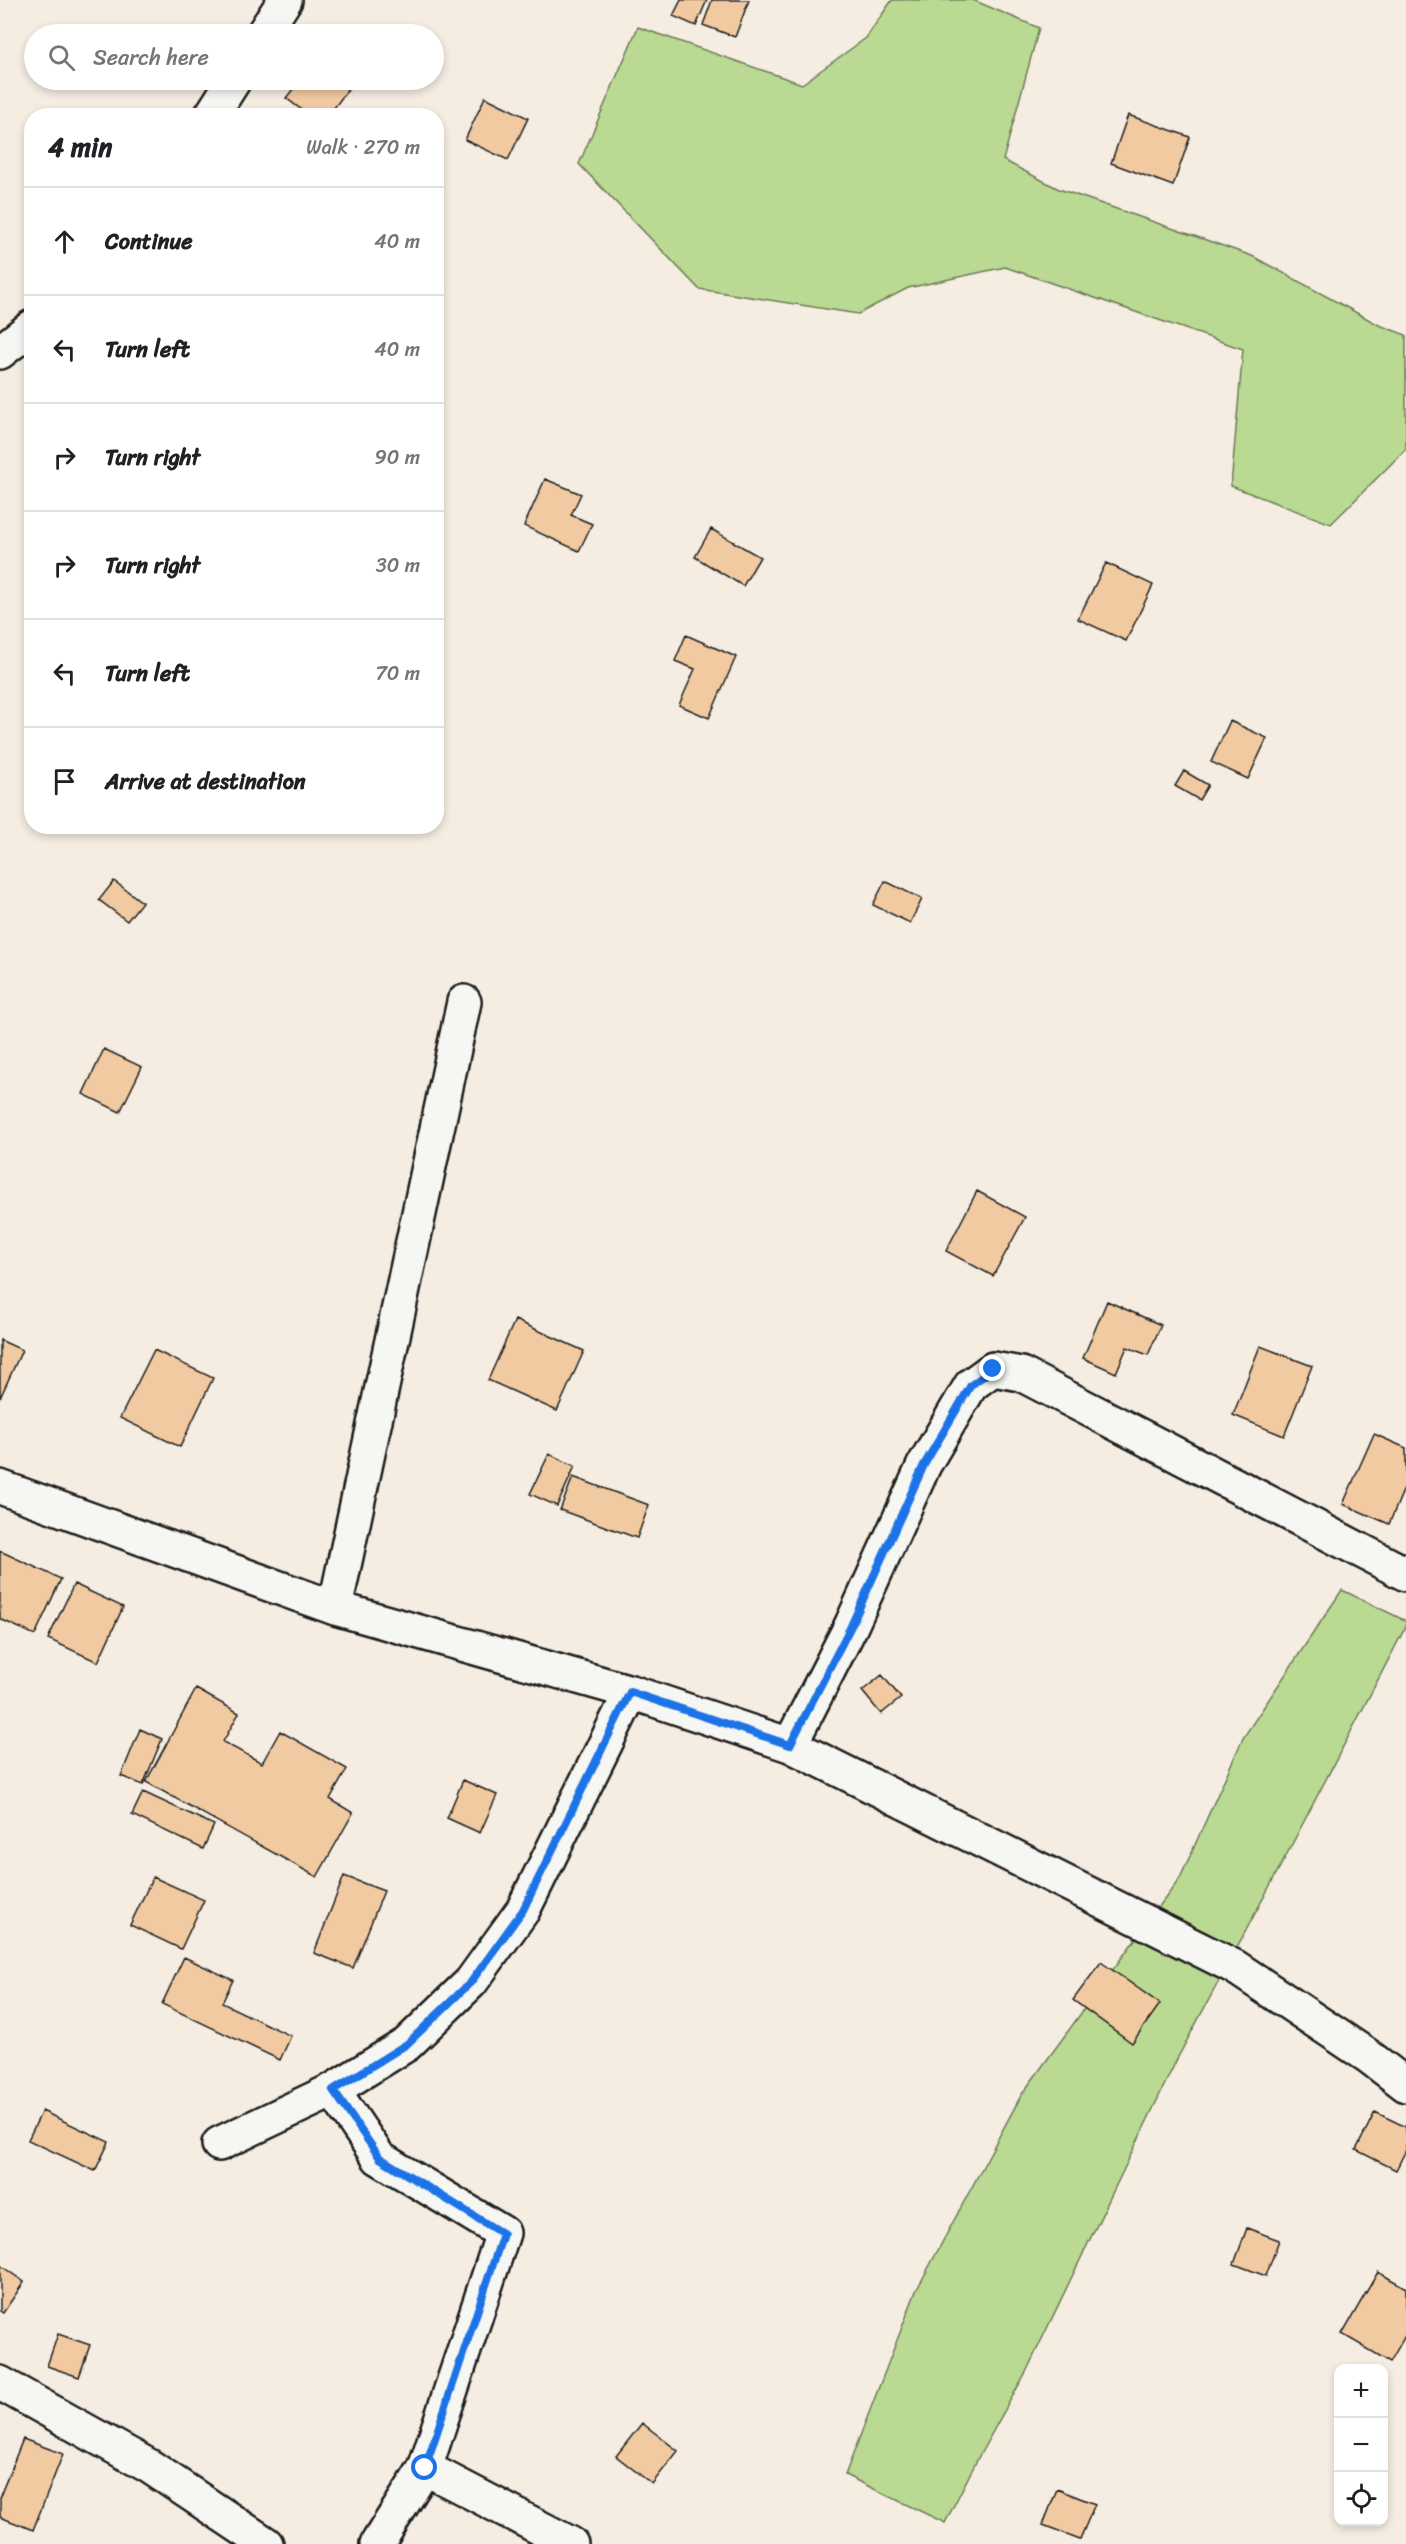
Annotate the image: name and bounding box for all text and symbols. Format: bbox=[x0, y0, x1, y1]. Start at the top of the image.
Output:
search box bbox=[24, 24, 444, 90]
text: Search here bbox=[93, 38, 209, 77]
icon: search bbox=[45, 41, 78, 74]
text: 4 min bbox=[48, 124, 112, 170]
text: Walk · 270 m bbox=[306, 130, 420, 165]
text: Continue bbox=[105, 222, 193, 261]
text: 40 m bbox=[374, 224, 420, 259]
icon: ahead bbox=[48, 225, 81, 258]
text: Turn left bbox=[105, 330, 190, 369]
text: 40 m bbox=[374, 332, 420, 367]
icon: left bbox=[48, 333, 81, 366]
text: Turn right bbox=[105, 438, 200, 477]
text: 90 m bbox=[375, 440, 420, 475]
icon: right bbox=[48, 441, 81, 474]
text: Turn right bbox=[105, 546, 200, 585]
text: 30 m bbox=[376, 548, 420, 583]
icon: right bbox=[48, 549, 81, 582]
text: Turn left bbox=[105, 654, 190, 693]
text: 70 m bbox=[375, 656, 420, 691]
icon: left bbox=[48, 657, 81, 690]
text: Arrive at destination bbox=[105, 762, 306, 801]
icon: arrive bbox=[48, 765, 81, 798]
route end bbox=[979, 1355, 1005, 1381]
map controls bbox=[1334, 2364, 1388, 2526]
button: + bbox=[1334, 2364, 1388, 2418]
button: − bbox=[1334, 2418, 1388, 2472]
route start bbox=[411, 2454, 437, 2480]
button: locate bbox=[1334, 2472, 1388, 2526]

